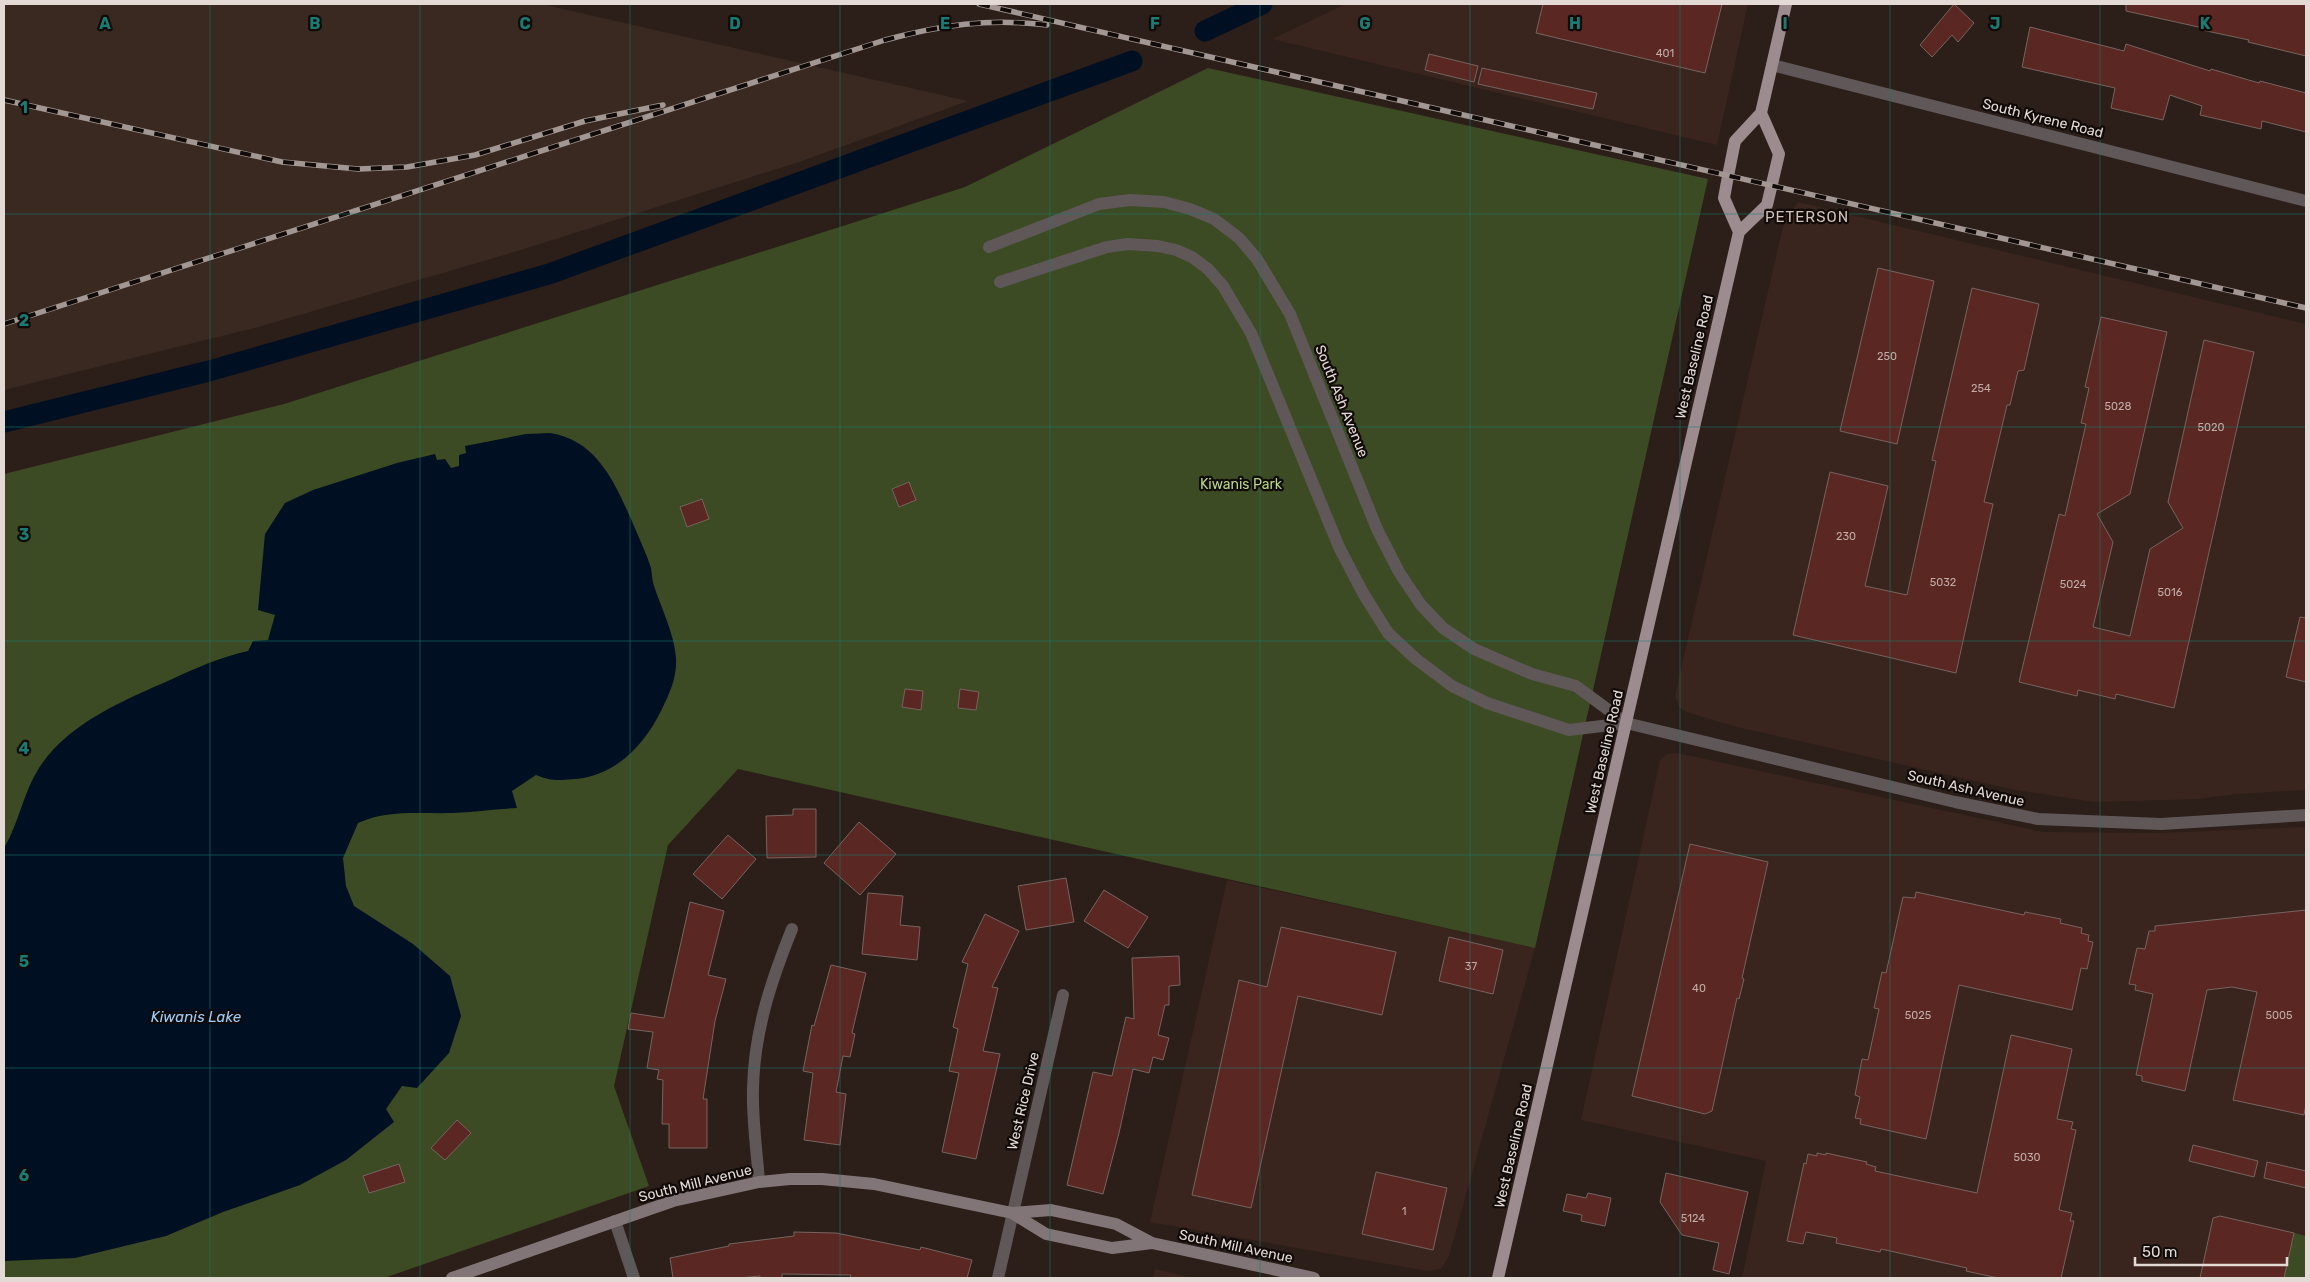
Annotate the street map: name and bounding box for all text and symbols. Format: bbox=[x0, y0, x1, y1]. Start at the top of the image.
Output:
text: A bbox=[99, 14, 111, 33]
text: B bbox=[309, 14, 321, 33]
text: C bbox=[519, 14, 531, 33]
text: D bbox=[729, 14, 741, 33]
text: E bbox=[940, 14, 950, 33]
text: F bbox=[1150, 14, 1160, 33]
text: G bbox=[1359, 14, 1371, 33]
text: H bbox=[1569, 14, 1581, 33]
text: I bbox=[1782, 14, 1788, 33]
text: J bbox=[1990, 14, 2000, 33]
text: K bbox=[2200, 14, 2211, 33]
house number: 401 bbox=[1656, 47, 1674, 60]
street label: South Kyrene Road bbox=[1981, 95, 2105, 142]
text: 1 bbox=[20, 98, 28, 117]
district label: PETERSON bbox=[1765, 208, 1849, 226]
street label: West Baseline Road bbox=[1672, 294, 1717, 421]
text: 2 bbox=[19, 311, 29, 330]
street label: South Ash Avenue bbox=[1311, 343, 1372, 460]
house number: 250 bbox=[1877, 350, 1897, 363]
house number: 254 bbox=[1971, 382, 1991, 395]
house number: 5028 bbox=[2105, 400, 2131, 413]
house number: 5020 bbox=[2198, 421, 2224, 434]
park label: Kiwanis Park bbox=[1200, 476, 1283, 493]
text: 3 bbox=[19, 525, 29, 544]
house number: 230 bbox=[1836, 530, 1856, 543]
house number: 5032 bbox=[1930, 576, 1956, 589]
house number: 5024 bbox=[2060, 578, 2087, 591]
house number: 5016 bbox=[2158, 586, 2183, 599]
street label: West Baseline Road bbox=[1582, 689, 1627, 816]
text: 4 bbox=[19, 739, 30, 758]
street label: South Ash Avenue bbox=[1906, 767, 2026, 810]
text: 5 bbox=[19, 952, 29, 971]
house number: 37 bbox=[1465, 960, 1477, 973]
house number: 40 bbox=[1692, 982, 1706, 995]
water label: Kiwanis Lake bbox=[151, 1008, 242, 1026]
house number: 5025 bbox=[1905, 1009, 1932, 1022]
house number: 5005 bbox=[2265, 1009, 2293, 1022]
street label: West Rice Drive bbox=[1004, 1050, 1043, 1152]
street label: West Baseline Road bbox=[1491, 1083, 1536, 1210]
house number: 5030 bbox=[2013, 1151, 2041, 1164]
street label: South Mill Avenue bbox=[637, 1161, 754, 1206]
text: 6 bbox=[19, 1166, 29, 1185]
house number: 1 bbox=[1402, 1205, 1406, 1218]
house number: 5124 bbox=[1681, 1212, 1705, 1225]
street label: South Mill Avenue bbox=[1177, 1226, 1295, 1267]
scale bar bbox=[2135, 1234, 2288, 1266]
text: 50 m bbox=[2142, 1243, 2177, 1261]

